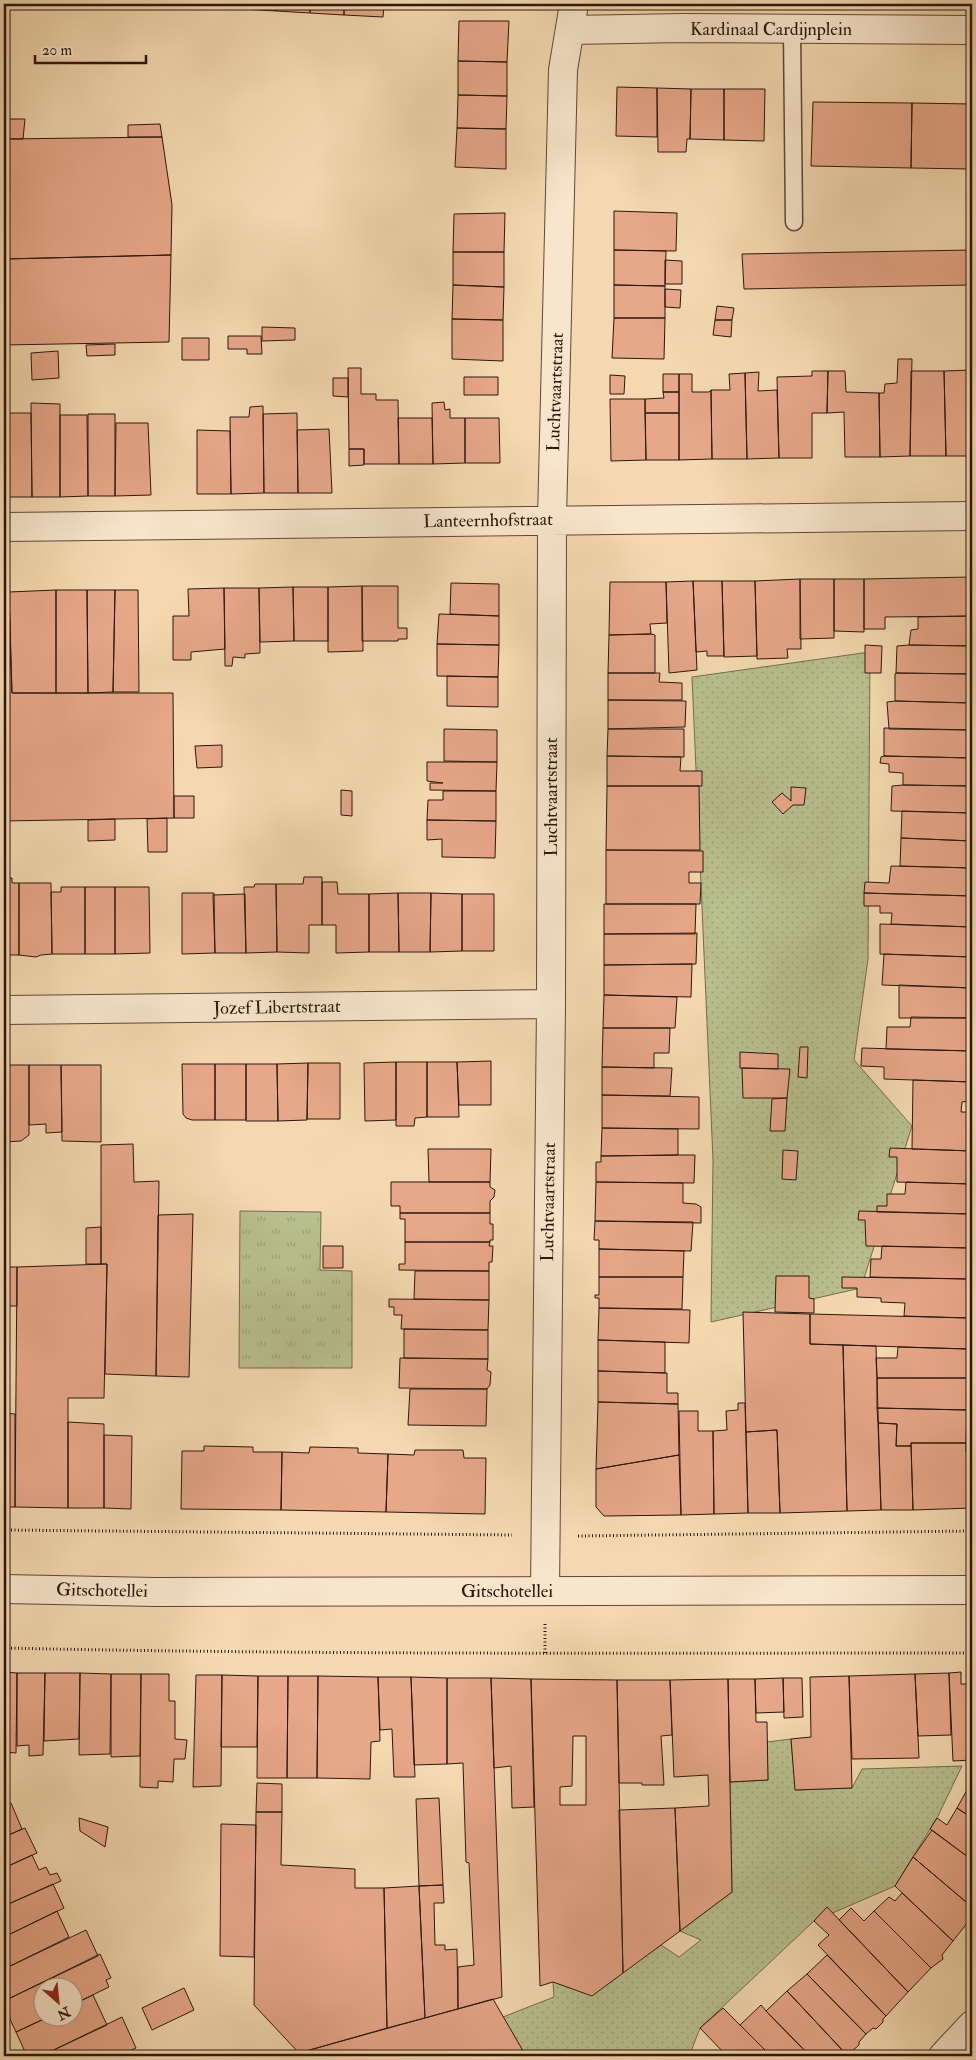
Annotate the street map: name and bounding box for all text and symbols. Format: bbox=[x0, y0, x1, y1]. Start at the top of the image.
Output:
street label: Kardinaal Cardijnplein bbox=[690, 18, 852, 41]
scale bar bbox=[35, 32, 146, 64]
text: 20 m bbox=[42, 41, 72, 60]
street label: Luchtvaartstraat bbox=[542, 332, 569, 452]
street label: Lanteernhofstraat bbox=[423, 508, 553, 533]
street label: Luchtvaartstraat bbox=[540, 737, 563, 857]
street label: Jozef Libertstraat bbox=[212, 995, 341, 1020]
street label: Luchtvaartstraat bbox=[536, 1142, 561, 1262]
street label: Gitschotellei bbox=[56, 1578, 148, 1603]
street label: Gitschotellei bbox=[461, 1580, 553, 1603]
north arrow bbox=[32, 1978, 82, 2028]
text: N bbox=[54, 2002, 74, 2024]

